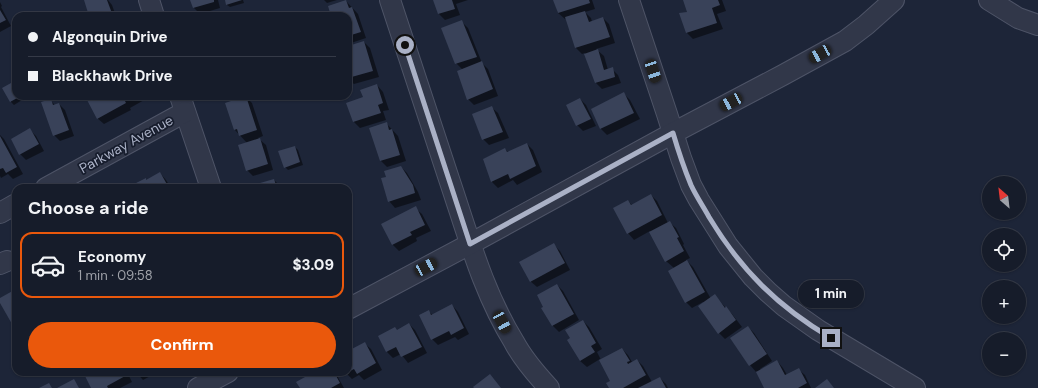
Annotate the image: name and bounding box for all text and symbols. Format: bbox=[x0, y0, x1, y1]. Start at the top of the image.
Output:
text: Algonquin Drive bbox=[52, 27, 168, 47]
route start bbox=[396, 36, 414, 54]
car bbox=[807, 43, 833, 65]
car bbox=[644, 58, 662, 84]
text: Blackhawk Drive bbox=[52, 66, 173, 86]
car bbox=[718, 91, 744, 113]
street label: Parkway Avenue bbox=[76, 111, 176, 177]
north arrow bbox=[982, 176, 1026, 220]
map controls bbox=[982, 176, 1026, 376]
text: Choose a ride bbox=[28, 196, 149, 220]
button: locate bbox=[982, 228, 1026, 272]
icon: car bbox=[30, 247, 66, 283]
text: Economy bbox=[78, 247, 146, 267]
text: $3.09 bbox=[292, 255, 334, 275]
car bbox=[413, 256, 439, 278]
text: 1 min · 09:58 bbox=[78, 267, 153, 284]
callout: 1 min bbox=[798, 280, 864, 308]
button: + bbox=[982, 280, 1026, 324]
text: 1 min bbox=[815, 285, 847, 302]
car bbox=[491, 309, 513, 335]
button: Confirm bbox=[28, 322, 336, 368]
route end bbox=[822, 329, 840, 347]
button: − bbox=[982, 332, 1026, 376]

